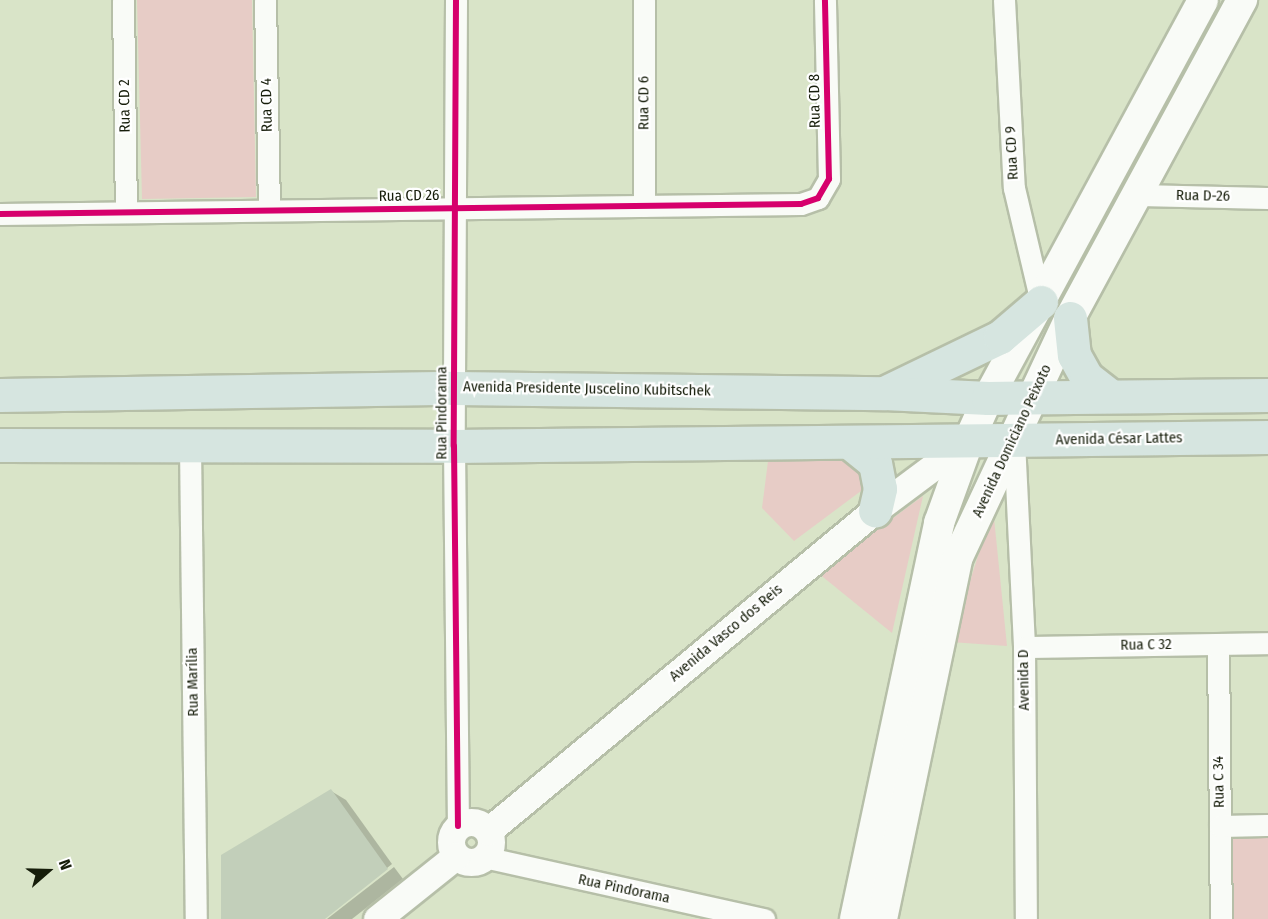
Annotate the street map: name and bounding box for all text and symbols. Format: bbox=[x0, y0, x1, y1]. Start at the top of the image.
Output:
street label: Rua CD 8 bbox=[806, 74, 824, 128]
street label: Rua CD 6 bbox=[635, 76, 653, 130]
street label: Rua CD 4 bbox=[258, 78, 276, 132]
street label: Rua CD 2 bbox=[116, 79, 134, 133]
street label: Rua CD 9 bbox=[1002, 126, 1022, 180]
street label: Rua CD 26 bbox=[378, 186, 440, 206]
street label: Rua D-26 bbox=[1176, 187, 1230, 205]
street label: Avenida Domiciano Peixoto bbox=[969, 362, 1055, 520]
street label: Rua Pindorama bbox=[433, 366, 451, 460]
street label: Avenida Presidente Juscelino Kubitschek bbox=[463, 378, 711, 400]
street label: Avenida César Lattes bbox=[1055, 429, 1183, 449]
street label: Avenida Vasco dos Reis bbox=[666, 580, 786, 686]
street label: Rua C 32 bbox=[1120, 636, 1172, 654]
street label: Rua Marília bbox=[183, 647, 203, 717]
street label: Avenida D bbox=[1014, 649, 1034, 711]
street label: Rua C 34 bbox=[1210, 756, 1228, 808]
north arrow bbox=[18, 841, 78, 901]
text: N bbox=[55, 857, 76, 872]
street label: Rua Pindorama bbox=[576, 870, 672, 908]

